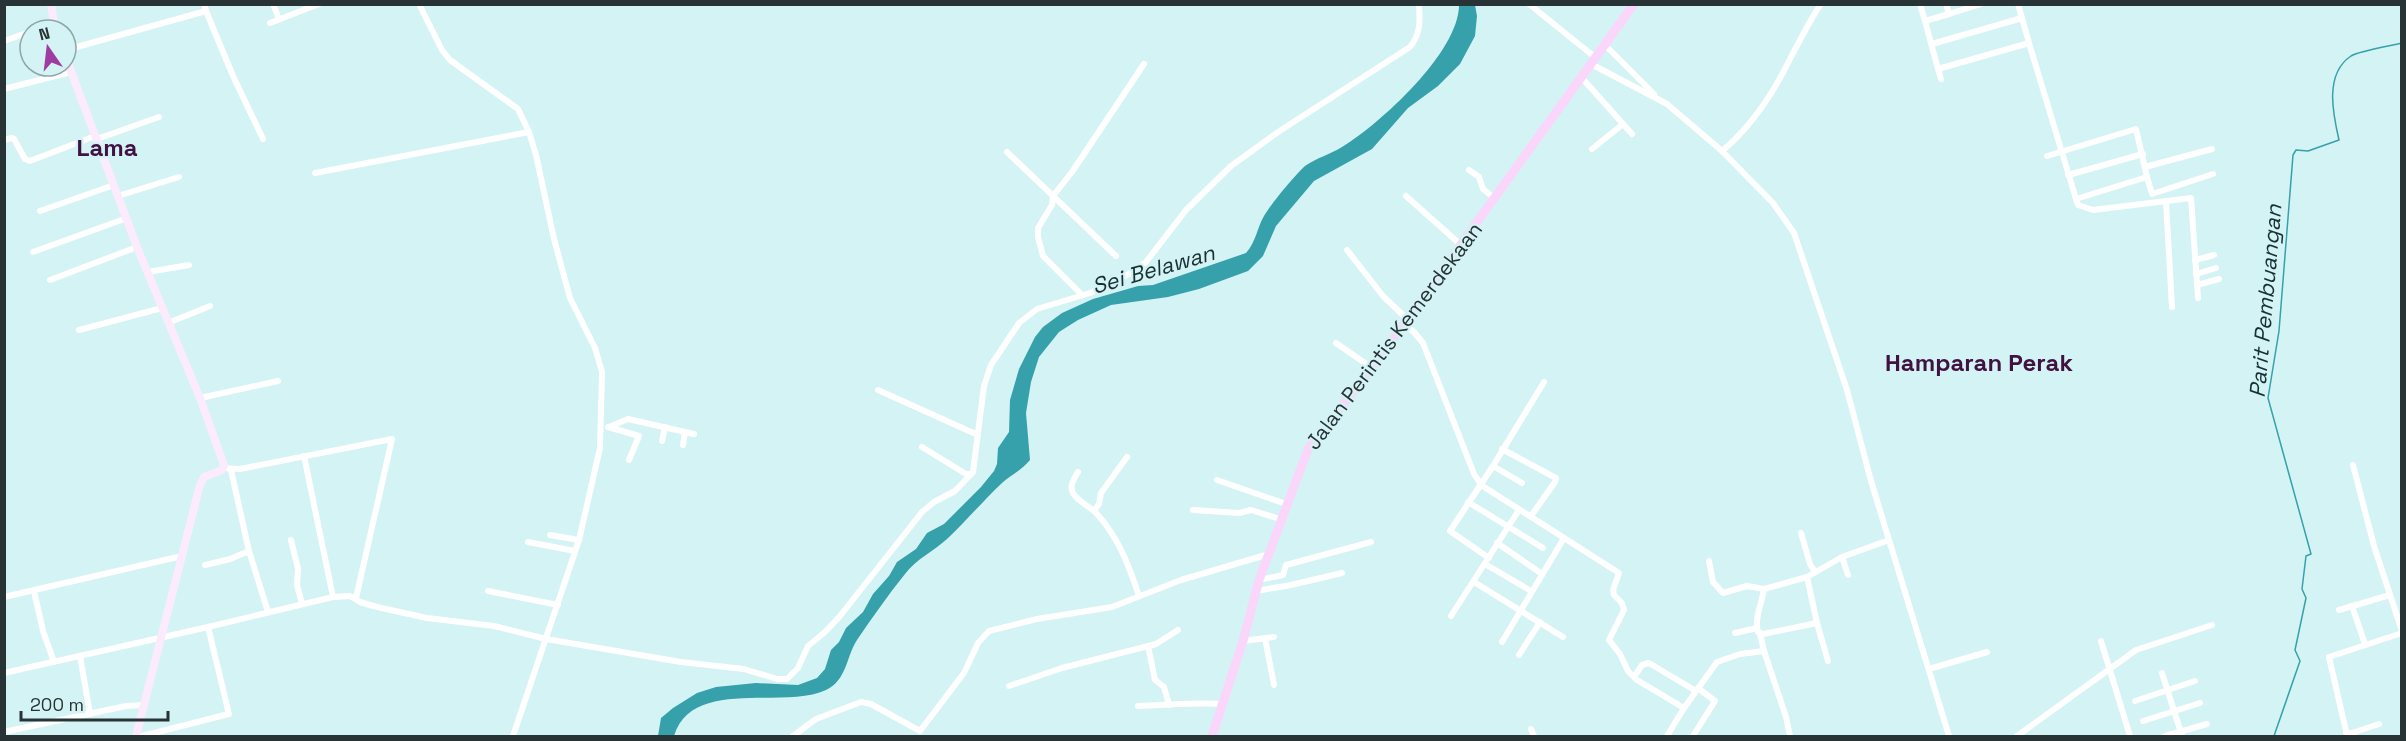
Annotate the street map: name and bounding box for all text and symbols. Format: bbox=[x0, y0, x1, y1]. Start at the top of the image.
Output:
north arrow bbox=[18, 18, 78, 78]
text: N bbox=[37, 22, 52, 45]
district label: Lama bbox=[76, 132, 138, 163]
water label: Parit Pembuangan bbox=[2243, 203, 2287, 399]
street label: Jalan Perintis Kemerdekaan bbox=[1299, 217, 1488, 455]
water label: Sei Belawan bbox=[1088, 238, 1218, 300]
district label: Hamparan Perak bbox=[1885, 347, 2073, 378]
scale bar bbox=[21, 684, 168, 722]
text: 200 m bbox=[30, 693, 84, 716]

